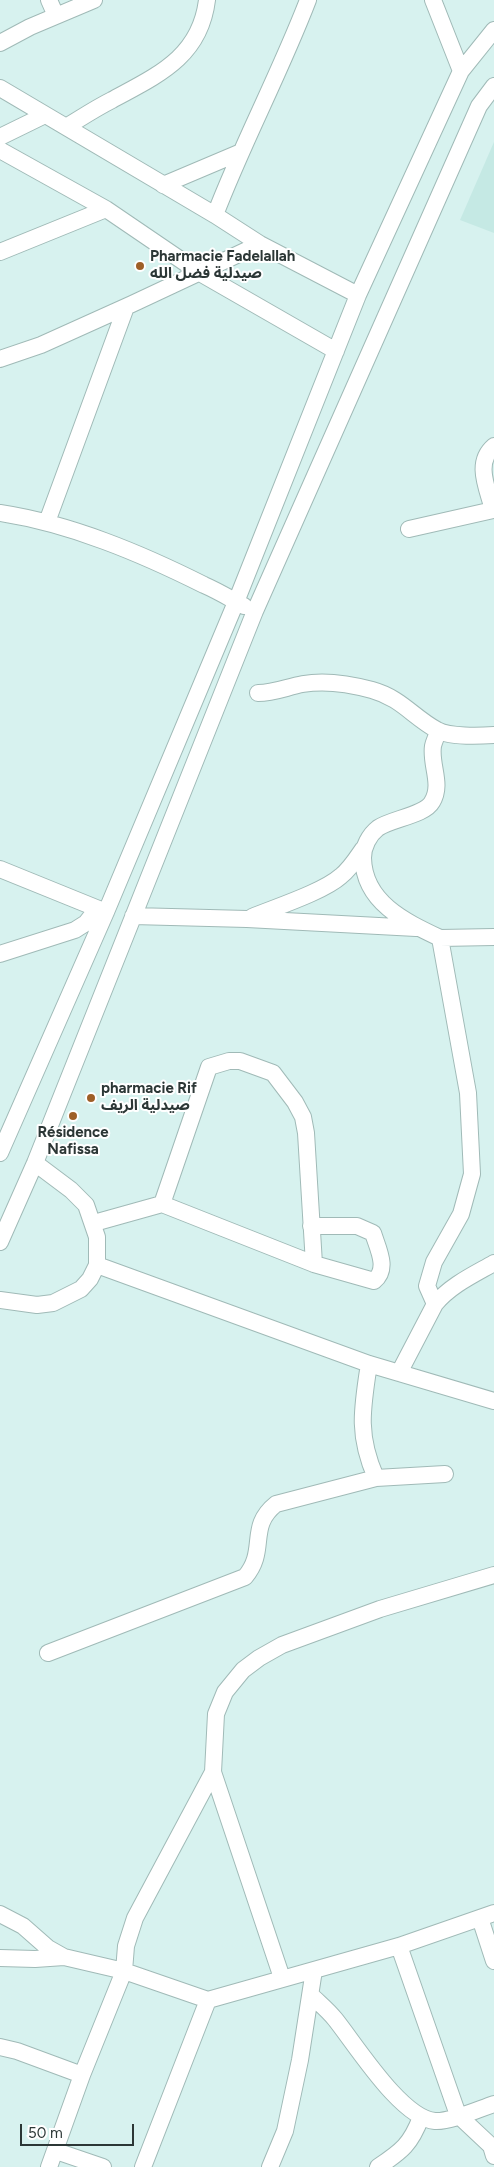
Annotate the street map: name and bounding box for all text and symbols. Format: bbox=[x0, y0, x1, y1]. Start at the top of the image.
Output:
place label: Pharmacie Fadelallah صيدلية فضل الله bbox=[150, 248, 295, 283]
marker: Pharmacie Fadelallah صيدلية فضل الله bbox=[134, 260, 146, 272]
place label: pharmacie Rif صيدلية الريف bbox=[101, 1080, 197, 1115]
marker: pharmacie Rif صيدلية الريف bbox=[85, 1092, 97, 1104]
marker: Résidence Nafissa bbox=[67, 1110, 79, 1122]
place label: Résidence Nafissa bbox=[37, 1124, 109, 1159]
scale bar bbox=[22, 2114, 136, 2146]
text: 50 m bbox=[28, 2124, 63, 2142]

